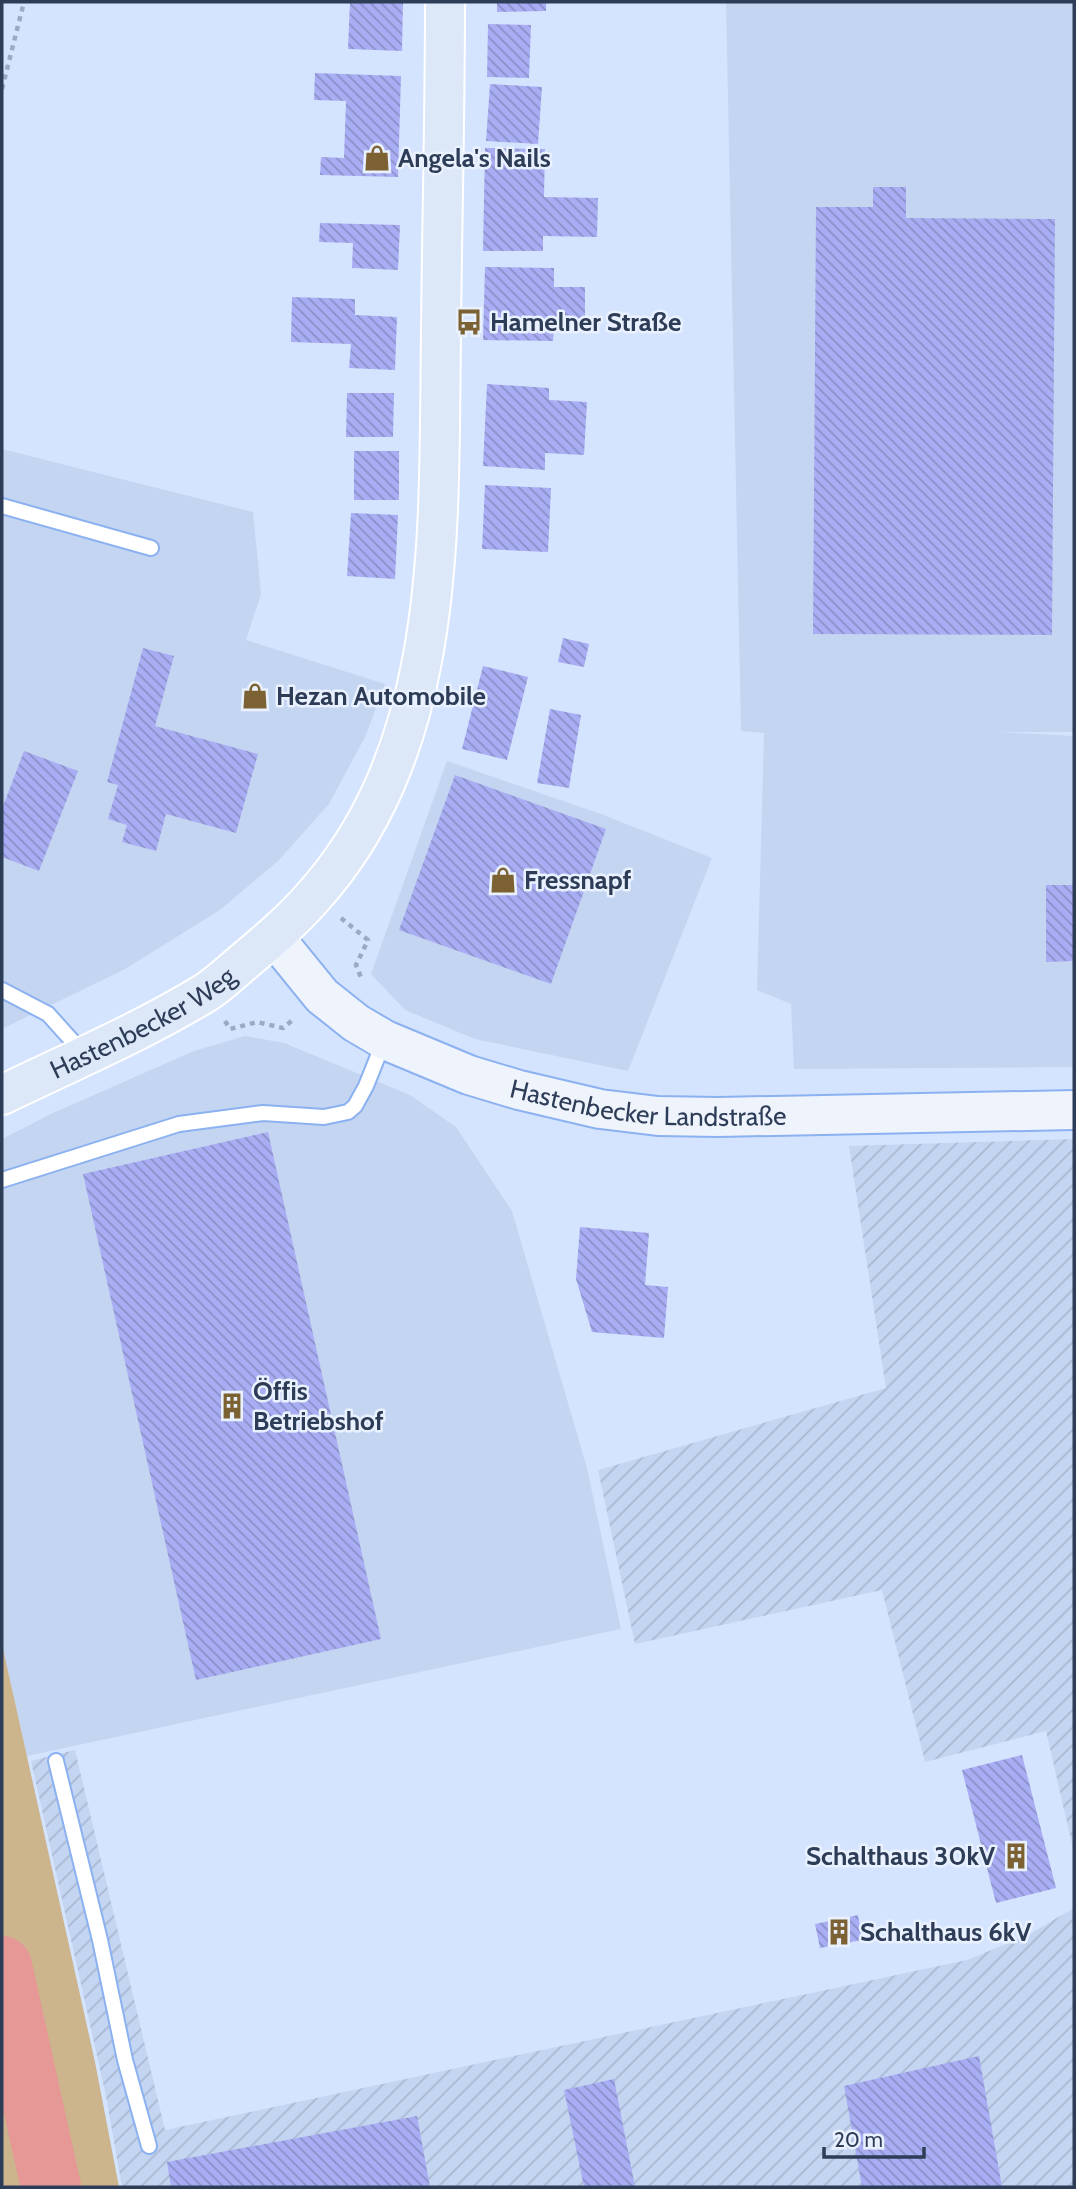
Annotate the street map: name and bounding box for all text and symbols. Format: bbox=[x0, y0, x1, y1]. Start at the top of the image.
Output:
place label: Angela's Nails bbox=[398, 142, 551, 174]
shop icon: Angela's Nails bbox=[362, 143, 392, 173]
place label: Hamelner Straße bbox=[490, 306, 681, 338]
bus stop icon: Hamelner Straße bbox=[454, 307, 484, 337]
place label: Hezan Automobile bbox=[276, 680, 486, 712]
shop icon: Hezan Automobile bbox=[240, 681, 270, 711]
place label: Fressnapf bbox=[524, 864, 631, 896]
shop icon: Fressnapf bbox=[488, 865, 518, 895]
street label: Hastenbecker Weg bbox=[45, 960, 243, 1086]
street label: Hastenbecker Landstraße bbox=[507, 1072, 787, 1133]
place label: Öffis Betriebshof bbox=[253, 1375, 384, 1437]
building icon: Öffis Betriebshof bbox=[217, 1391, 247, 1421]
place label: Schalthaus 30kV bbox=[806, 1840, 996, 1872]
building icon: Schalthaus 30kV bbox=[1001, 1841, 1031, 1871]
place label: Schalthaus 6kV bbox=[860, 1916, 1032, 1948]
building icon: Schalthaus 6kV bbox=[824, 1917, 854, 1947]
scale bar bbox=[824, 2116, 924, 2160]
text: 20 m bbox=[834, 2127, 883, 2152]

